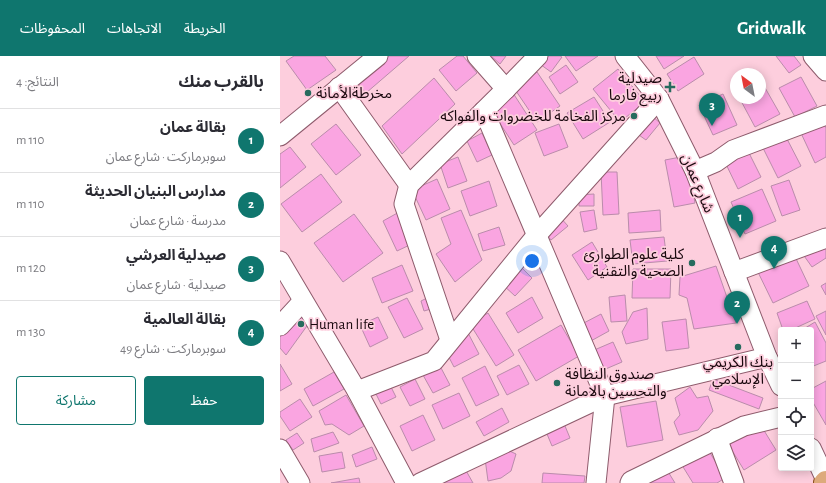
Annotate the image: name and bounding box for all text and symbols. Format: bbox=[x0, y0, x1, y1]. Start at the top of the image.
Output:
text: Gridwalk bbox=[737, 19, 806, 38]
text: المحفوظات bbox=[20, 22, 85, 36]
text: الاتجاهات bbox=[107, 22, 162, 36]
text: الخريطة bbox=[184, 22, 226, 36]
north arrow bbox=[730, 68, 766, 104]
place label: صيدلية ربيع فارما bbox=[609, 71, 662, 107]
text: بالقرب منك bbox=[179, 73, 264, 90]
text: النتائج: 4 bbox=[16, 76, 59, 89]
marker: صيدلية ربيع فارما bbox=[665, 82, 675, 92]
place label: مخرطةالأمانة bbox=[316, 85, 392, 102]
marker: مخرطةالأمانة bbox=[303, 88, 313, 98]
pin: 3 bbox=[699, 93, 725, 126]
place label: مركز الفخامة للخضروات والفواكه bbox=[440, 109, 626, 125]
marker: مركز الفخامة للخضروات والفواكه bbox=[629, 111, 639, 121]
text: بقالة عمان bbox=[160, 120, 226, 135]
text: 110 m bbox=[16, 134, 44, 147]
text: 1 bbox=[249, 134, 253, 147]
text: سوبرماركت · شارع عمان bbox=[106, 151, 226, 164]
street label: شارع عمان bbox=[675, 151, 717, 217]
text: مدارس البنيان الحديثة bbox=[85, 184, 226, 199]
text: 110 m bbox=[16, 198, 44, 211]
text: 2 bbox=[248, 198, 254, 211]
pin: 1 bbox=[727, 205, 753, 238]
text: مدرسة · شارع عمان bbox=[130, 215, 226, 228]
pin: 4 bbox=[761, 236, 787, 269]
place label: كلية علوم الطوارئ الصحية والتقنية bbox=[583, 247, 685, 280]
text: صيدلية العرشي bbox=[126, 248, 226, 263]
your location bbox=[522, 251, 542, 271]
marker: كلية علوم الطوارئ الصحية والتقنية bbox=[687, 258, 697, 268]
text: 120 m bbox=[16, 262, 46, 275]
text: 3 bbox=[248, 262, 254, 275]
text: صيدلية · شارع عمان bbox=[126, 279, 226, 292]
pin: 2 bbox=[724, 291, 750, 324]
text: بقالة العالمية bbox=[144, 312, 226, 327]
place label: Human life bbox=[309, 317, 374, 332]
marker: Human life bbox=[296, 319, 306, 329]
text: 130 m bbox=[16, 326, 45, 339]
text: 4 bbox=[248, 326, 254, 339]
map controls bbox=[778, 327, 814, 471]
button: + bbox=[778, 327, 814, 363]
marker: بنك الكريمي الإسلامي bbox=[733, 342, 743, 352]
text: سوبرماركت · شارع 49 bbox=[120, 343, 226, 356]
place label: بنك الكريمي الإسلامي bbox=[703, 355, 773, 390]
button: − bbox=[778, 363, 814, 399]
place label: صندوق النظافة والتحسين بالامانة bbox=[565, 367, 667, 400]
button: مشاركة bbox=[16, 376, 136, 425]
button: حفظ bbox=[144, 376, 264, 425]
marker: صندوق النظافة والتحسين بالامانة bbox=[552, 378, 562, 388]
button: locate bbox=[778, 399, 814, 435]
button: layers bbox=[778, 435, 814, 471]

